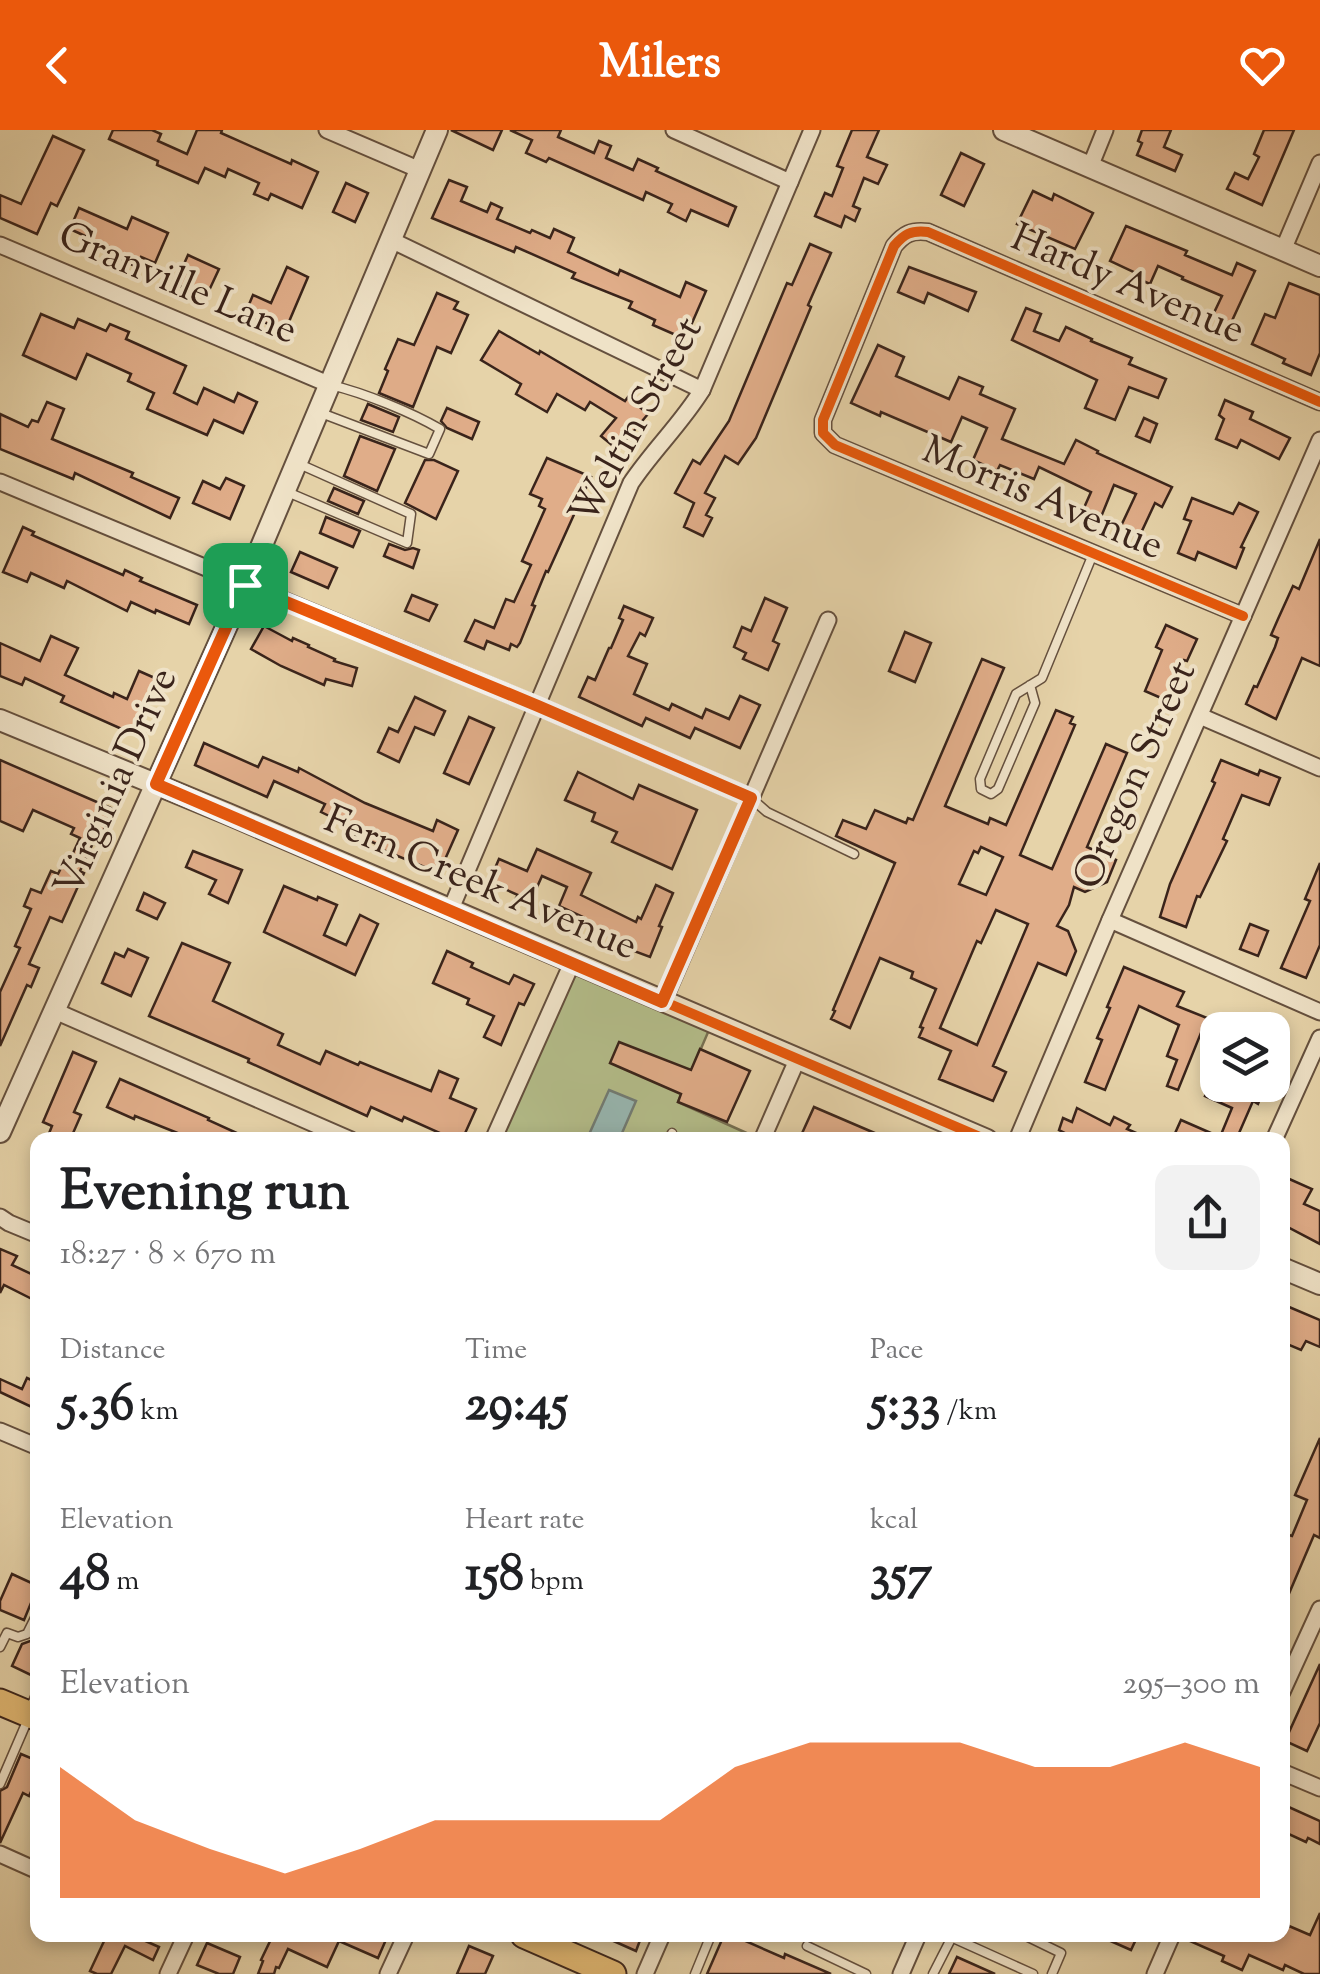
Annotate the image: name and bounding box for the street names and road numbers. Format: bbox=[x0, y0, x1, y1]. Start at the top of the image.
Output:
street label: Granville Lane bbox=[49, 209, 305, 361]
street label: Hardy Avenue bbox=[1001, 211, 1253, 361]
street label: Weltin Street bbox=[557, 307, 719, 536]
street label: Morris Avenue bbox=[912, 424, 1172, 576]
street label: Oregon Street bbox=[1061, 652, 1213, 899]
street label: Virginia Drive bbox=[42, 659, 194, 907]
street label: Fern Creek Avenue bbox=[315, 793, 645, 977]

